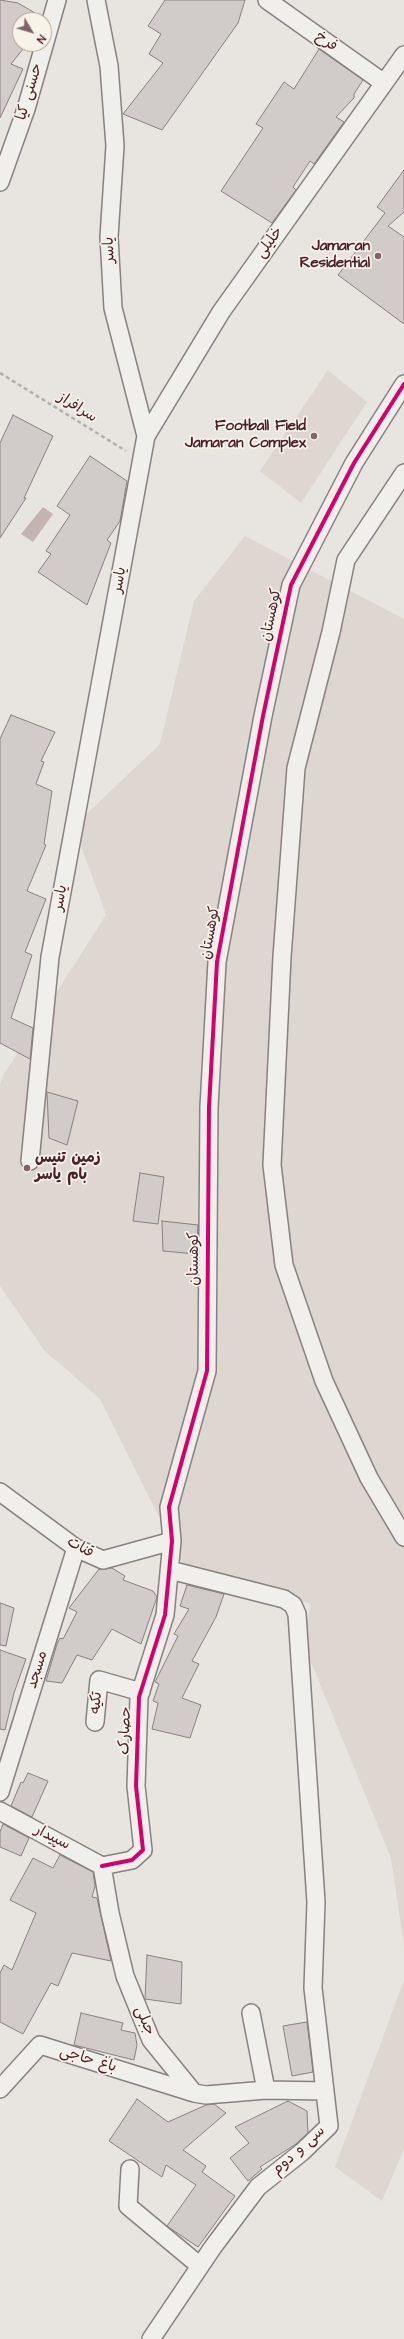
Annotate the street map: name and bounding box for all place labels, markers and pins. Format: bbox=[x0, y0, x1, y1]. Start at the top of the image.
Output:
place label: Jamaran Residential bbox=[300, 238, 370, 273]
marker: Jamaran Residential bbox=[373, 251, 383, 261]
place label: Football Field Jamaran Complex bbox=[185, 418, 306, 453]
marker: Football Field Jamaran Complex bbox=[309, 431, 319, 441]
place label: زمین تنیس بام یاسر bbox=[35, 1150, 100, 1185]
marker: زمین تنیس بام یاسر bbox=[22, 1163, 32, 1173]

